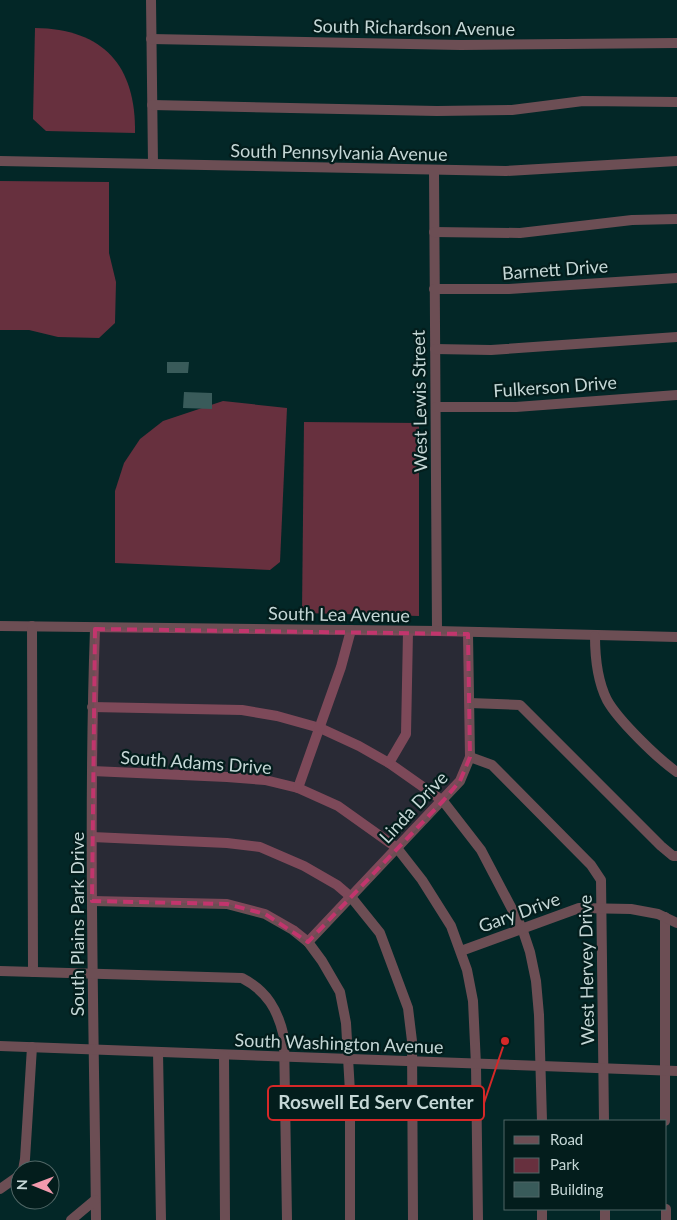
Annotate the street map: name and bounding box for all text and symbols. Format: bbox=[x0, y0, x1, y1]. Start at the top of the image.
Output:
street label: South Richardson Avenue bbox=[313, 14, 515, 40]
street label: South Pennsylvania Avenue bbox=[230, 139, 448, 165]
street label: Barnett Drive bbox=[501, 254, 609, 284]
street label: West Lewis Street bbox=[407, 329, 431, 472]
street label: Fulkerson Drive bbox=[492, 371, 618, 401]
street label: South Lea Avenue bbox=[268, 602, 410, 626]
street label: South Adams Drive bbox=[120, 746, 272, 778]
street label: Linda Drive bbox=[374, 767, 452, 847]
street label: South Plains Park Drive bbox=[66, 832, 88, 1016]
street label: Gary Drive bbox=[475, 887, 563, 937]
street label: West Hervey Drive bbox=[574, 895, 598, 1045]
street label: South Washington Avenue bbox=[234, 1028, 444, 1058]
callout: Roswell Ed Serv Center bbox=[268, 1086, 484, 1120]
text: Roswell Ed Serv Center bbox=[278, 1090, 475, 1113]
legend bbox=[504, 1120, 667, 1210]
text: Road bbox=[550, 1130, 583, 1148]
text: Park bbox=[550, 1155, 580, 1173]
north arrow bbox=[10, 1160, 60, 1210]
text: N bbox=[13, 1179, 30, 1190]
text: Building bbox=[550, 1180, 603, 1198]

